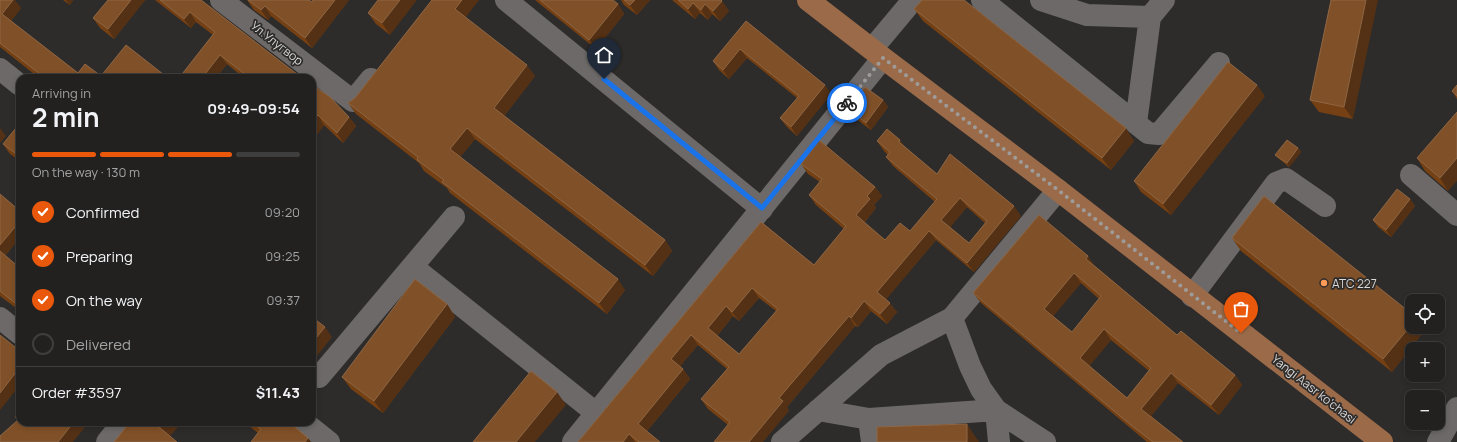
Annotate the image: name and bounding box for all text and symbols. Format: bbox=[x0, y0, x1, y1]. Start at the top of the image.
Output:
street label: Ул.Улугвор bbox=[247, 17, 307, 69]
pin bbox=[587, 38, 621, 79]
icon: home bbox=[593, 44, 615, 66]
courier bbox=[827, 83, 867, 123]
text: Arriving in bbox=[32, 84, 91, 102]
icon: bike bbox=[836, 92, 858, 114]
text: 09:49–09:54 bbox=[207, 98, 300, 119]
text: 2 min bbox=[32, 99, 100, 135]
text: On the way · 130 m bbox=[32, 163, 140, 181]
icon: check bbox=[32, 201, 54, 223]
text: Confirmed bbox=[66, 202, 139, 223]
text: 09:20 bbox=[265, 203, 300, 221]
icon: check bbox=[32, 245, 54, 267]
text: Preparing bbox=[66, 246, 133, 267]
text: 09:25 bbox=[265, 247, 300, 265]
place label: АТС 227 bbox=[1332, 275, 1377, 292]
marker: АТС 227 bbox=[1319, 278, 1329, 288]
icon: check bbox=[32, 289, 54, 311]
text: On the way bbox=[66, 290, 142, 311]
text: 09:37 bbox=[266, 291, 300, 309]
pin bbox=[1224, 292, 1258, 333]
map controls bbox=[1405, 294, 1445, 430]
button: locate bbox=[1405, 294, 1445, 334]
icon: bag bbox=[1230, 298, 1252, 320]
text: Delivered bbox=[66, 334, 131, 355]
button: + bbox=[1405, 342, 1445, 382]
street label: Yangi Aasr ko'chasi bbox=[1268, 351, 1360, 427]
text: Order #3597 bbox=[32, 382, 122, 403]
text: $11.43 bbox=[256, 382, 300, 403]
button: − bbox=[1405, 390, 1445, 430]

